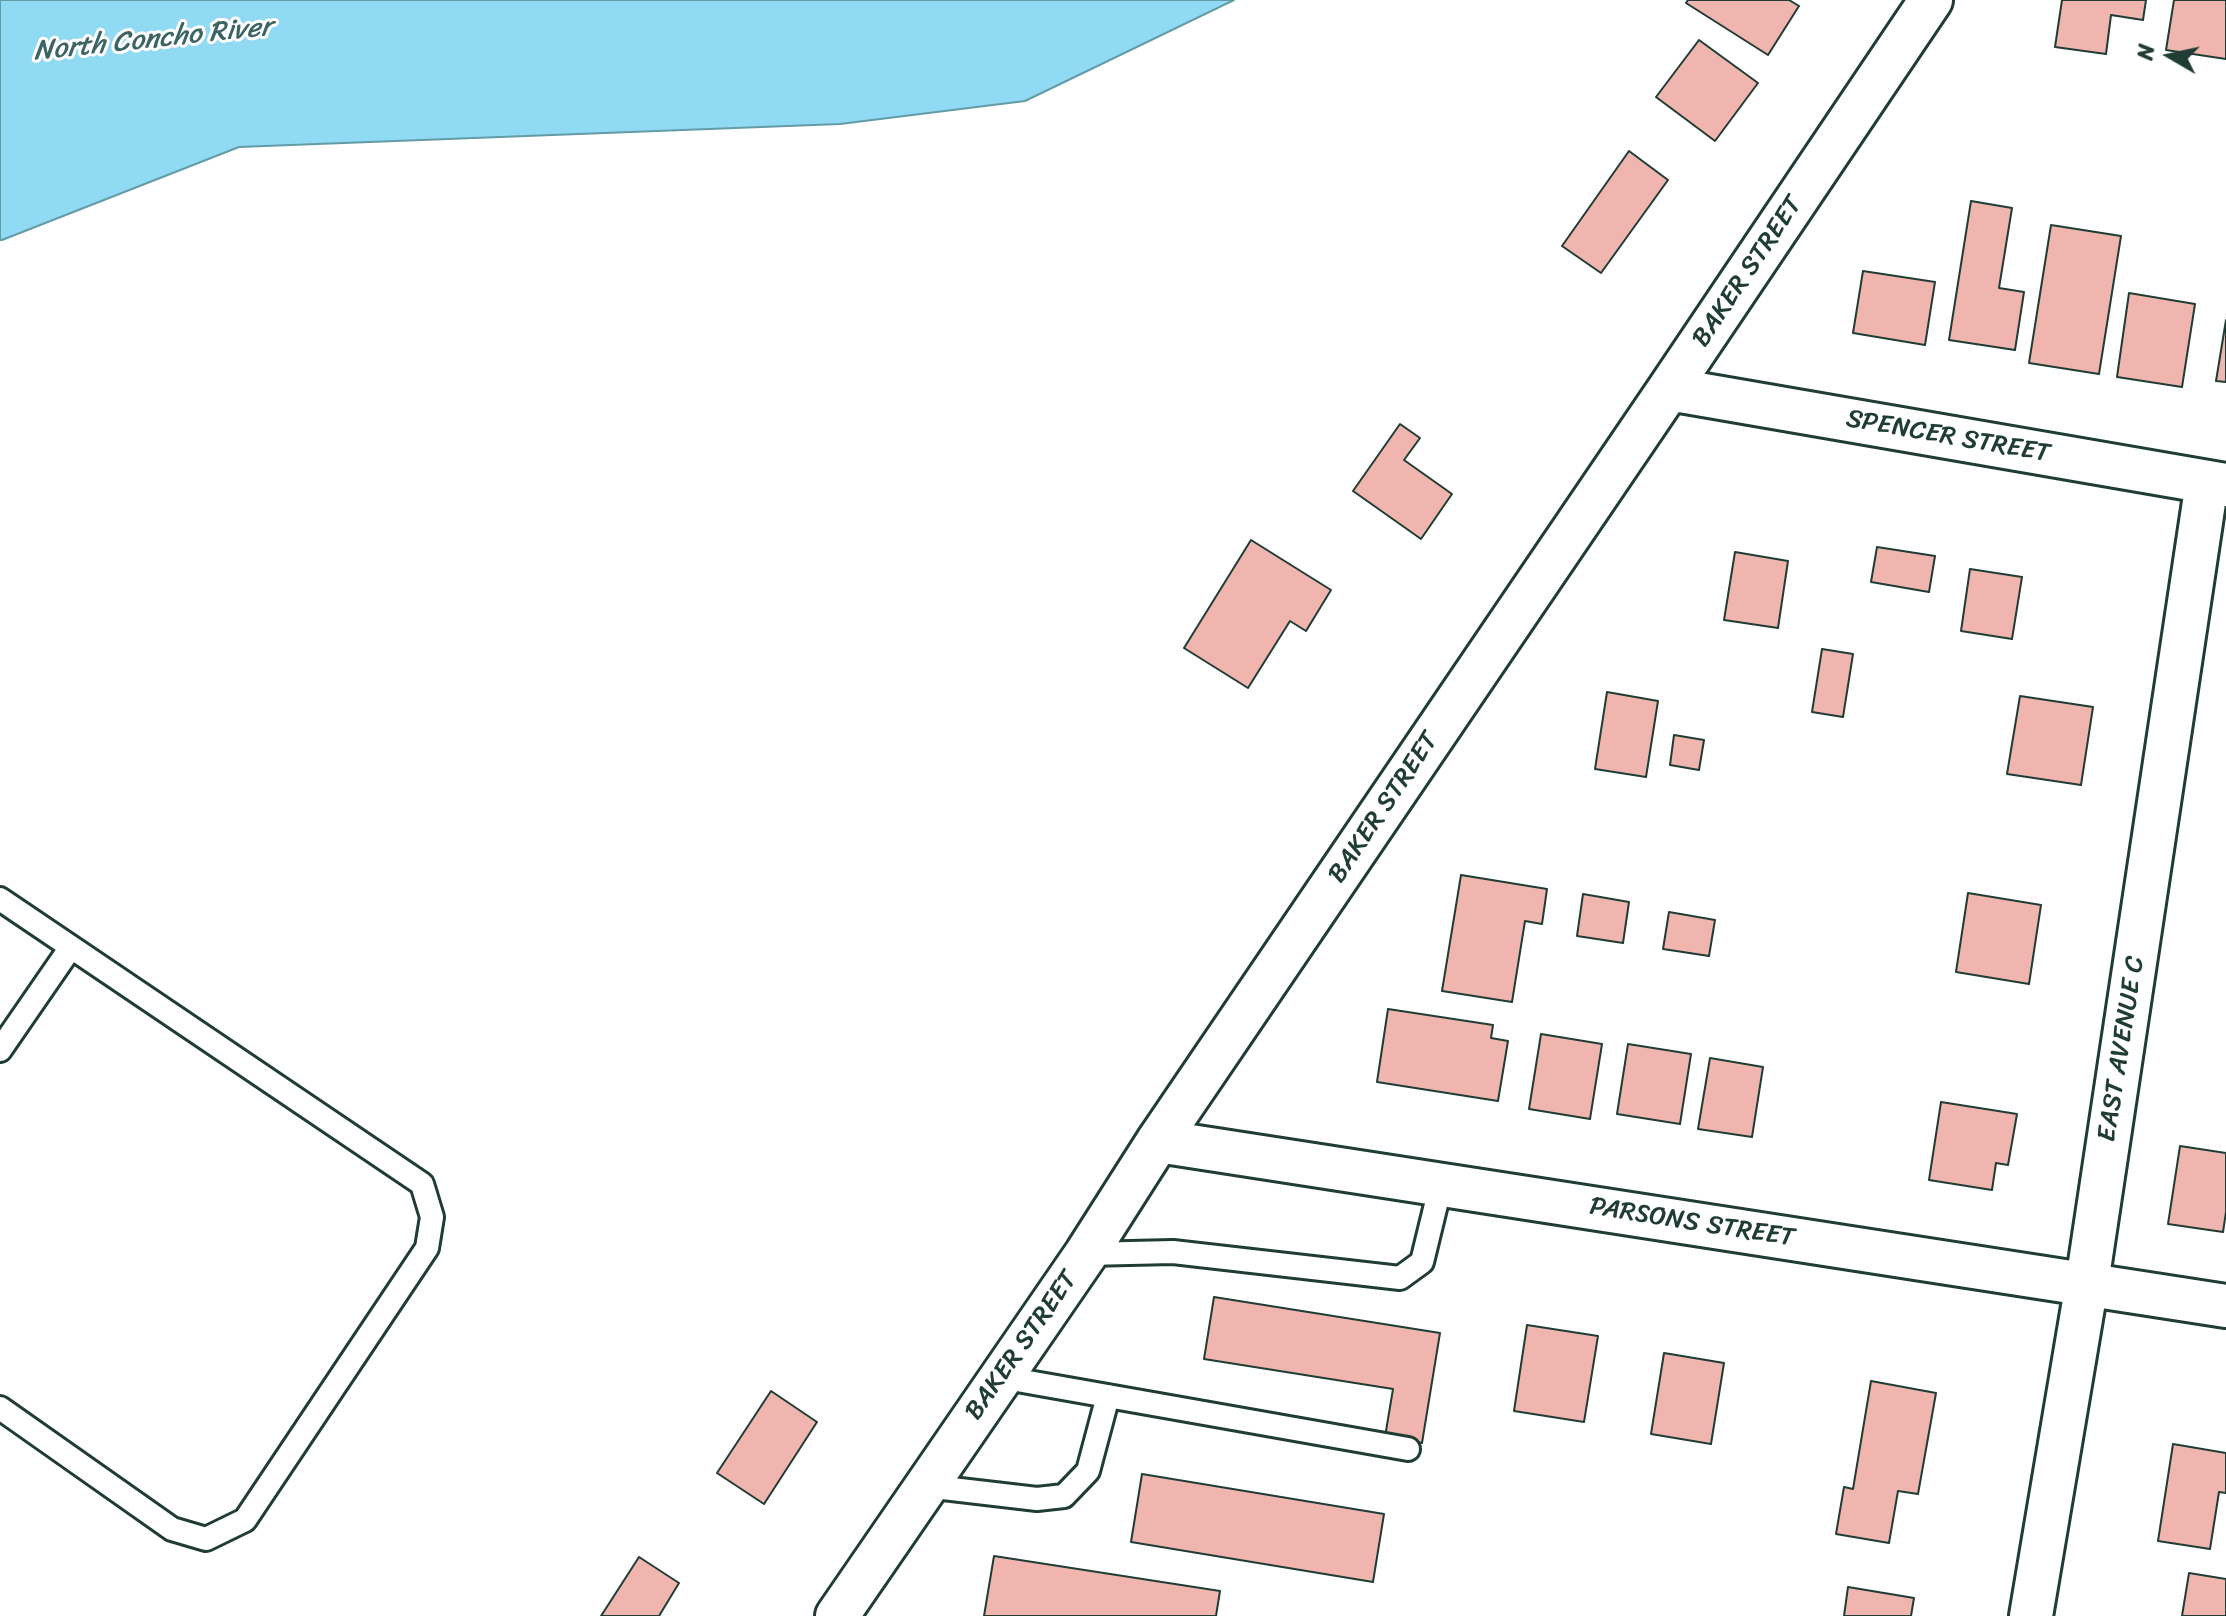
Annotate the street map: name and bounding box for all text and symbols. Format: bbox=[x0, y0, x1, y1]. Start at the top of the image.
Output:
water label: North Concho River bbox=[32, 11, 274, 69]
north arrow bbox=[2130, 16, 2210, 96]
text: N bbox=[2125, 42, 2166, 63]
street label: BAKER STREET bbox=[1686, 191, 1810, 353]
street label: SPENCER STREET bbox=[1844, 404, 2052, 470]
street label: BAKER STREET bbox=[1322, 727, 1446, 889]
street label: EAST AVENUE C bbox=[2092, 954, 2152, 1144]
street label: PARSONS STREET bbox=[1587, 1191, 1797, 1255]
street label: BAKER STREET bbox=[959, 1265, 1085, 1427]

